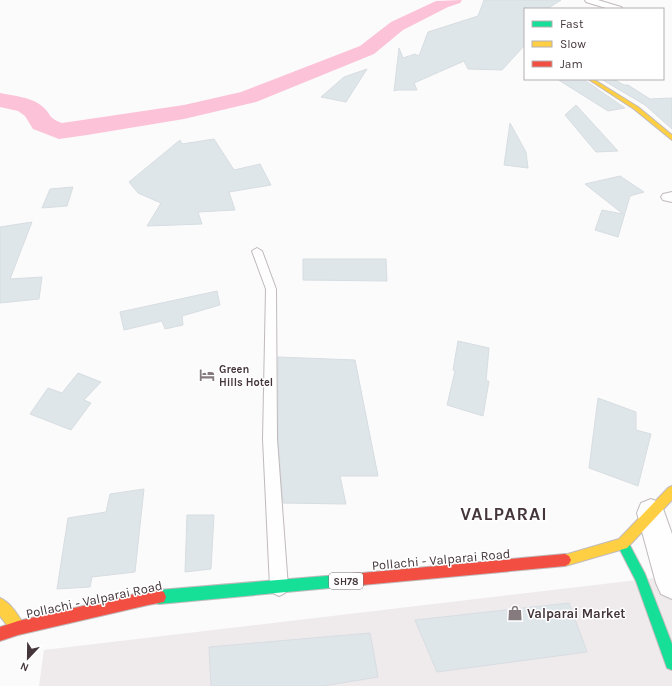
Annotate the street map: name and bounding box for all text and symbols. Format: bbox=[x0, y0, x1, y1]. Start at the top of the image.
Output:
legend bbox=[524, 8, 664, 80]
text: Fast bbox=[560, 17, 584, 31]
text: Slow bbox=[560, 37, 586, 51]
text: Jam bbox=[560, 57, 583, 71]
place label: Green Hills Hotel bbox=[219, 363, 273, 389]
hotel icon: Green Hills Hotel bbox=[198, 366, 216, 384]
district label: VALPARAI bbox=[460, 503, 548, 525]
street label: Pollachi - Valparai Road bbox=[371, 546, 511, 573]
road number: SH78 bbox=[329, 573, 363, 589]
street label: Pollachi - Valparai Road bbox=[25, 578, 164, 621]
shop icon: Valparai Market bbox=[506, 604, 524, 622]
place label: Valparai Market bbox=[527, 606, 625, 621]
north arrow bbox=[8, 638, 48, 678]
text: N bbox=[18, 659, 31, 674]

